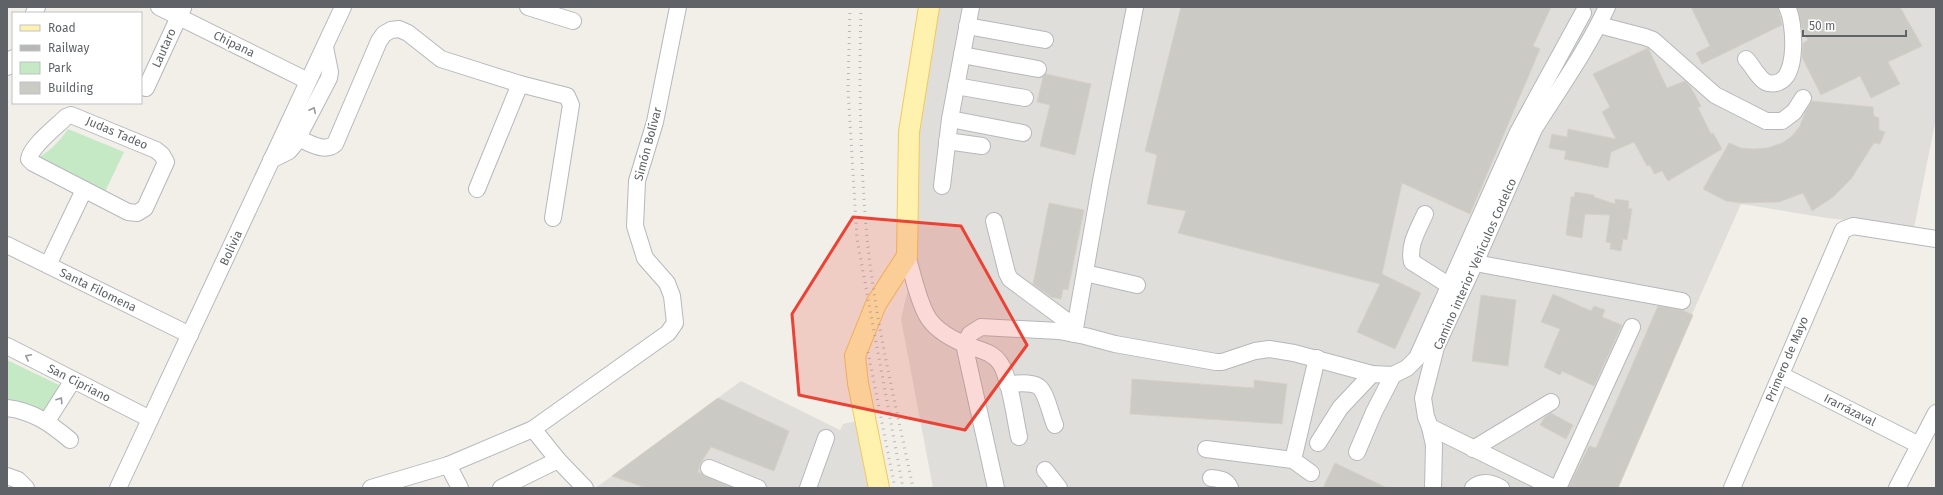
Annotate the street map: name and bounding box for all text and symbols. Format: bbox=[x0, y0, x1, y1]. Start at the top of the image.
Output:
legend bbox=[12, 12, 142, 104]
scale bar bbox=[1803, 12, 1906, 38]
text: 50 m bbox=[1809, 19, 1835, 33]
text: Road bbox=[48, 21, 76, 35]
street label: Lautaro bbox=[149, 26, 179, 70]
street label: Chipana bbox=[211, 28, 257, 60]
text: Railway bbox=[48, 41, 89, 55]
text: Park bbox=[48, 61, 72, 75]
text: Building bbox=[48, 81, 94, 95]
street label: Simón Bolívar bbox=[631, 105, 665, 182]
one-way arrow bbox=[308, 107, 316, 115]
street label: Judas Tadeo bbox=[84, 114, 150, 152]
street label: Camino interior Vehículos Codelco bbox=[1431, 176, 1519, 352]
street label: Bolivia bbox=[217, 228, 245, 268]
street label: Santa Filomena bbox=[57, 265, 139, 315]
street label: Primero de Mayo bbox=[1763, 314, 1811, 404]
one-way arrow bbox=[24, 354, 32, 362]
street label: San Cipriano bbox=[45, 361, 113, 405]
street label: Irarrázaval bbox=[1822, 391, 1879, 429]
one-way arrow bbox=[55, 397, 63, 404]

